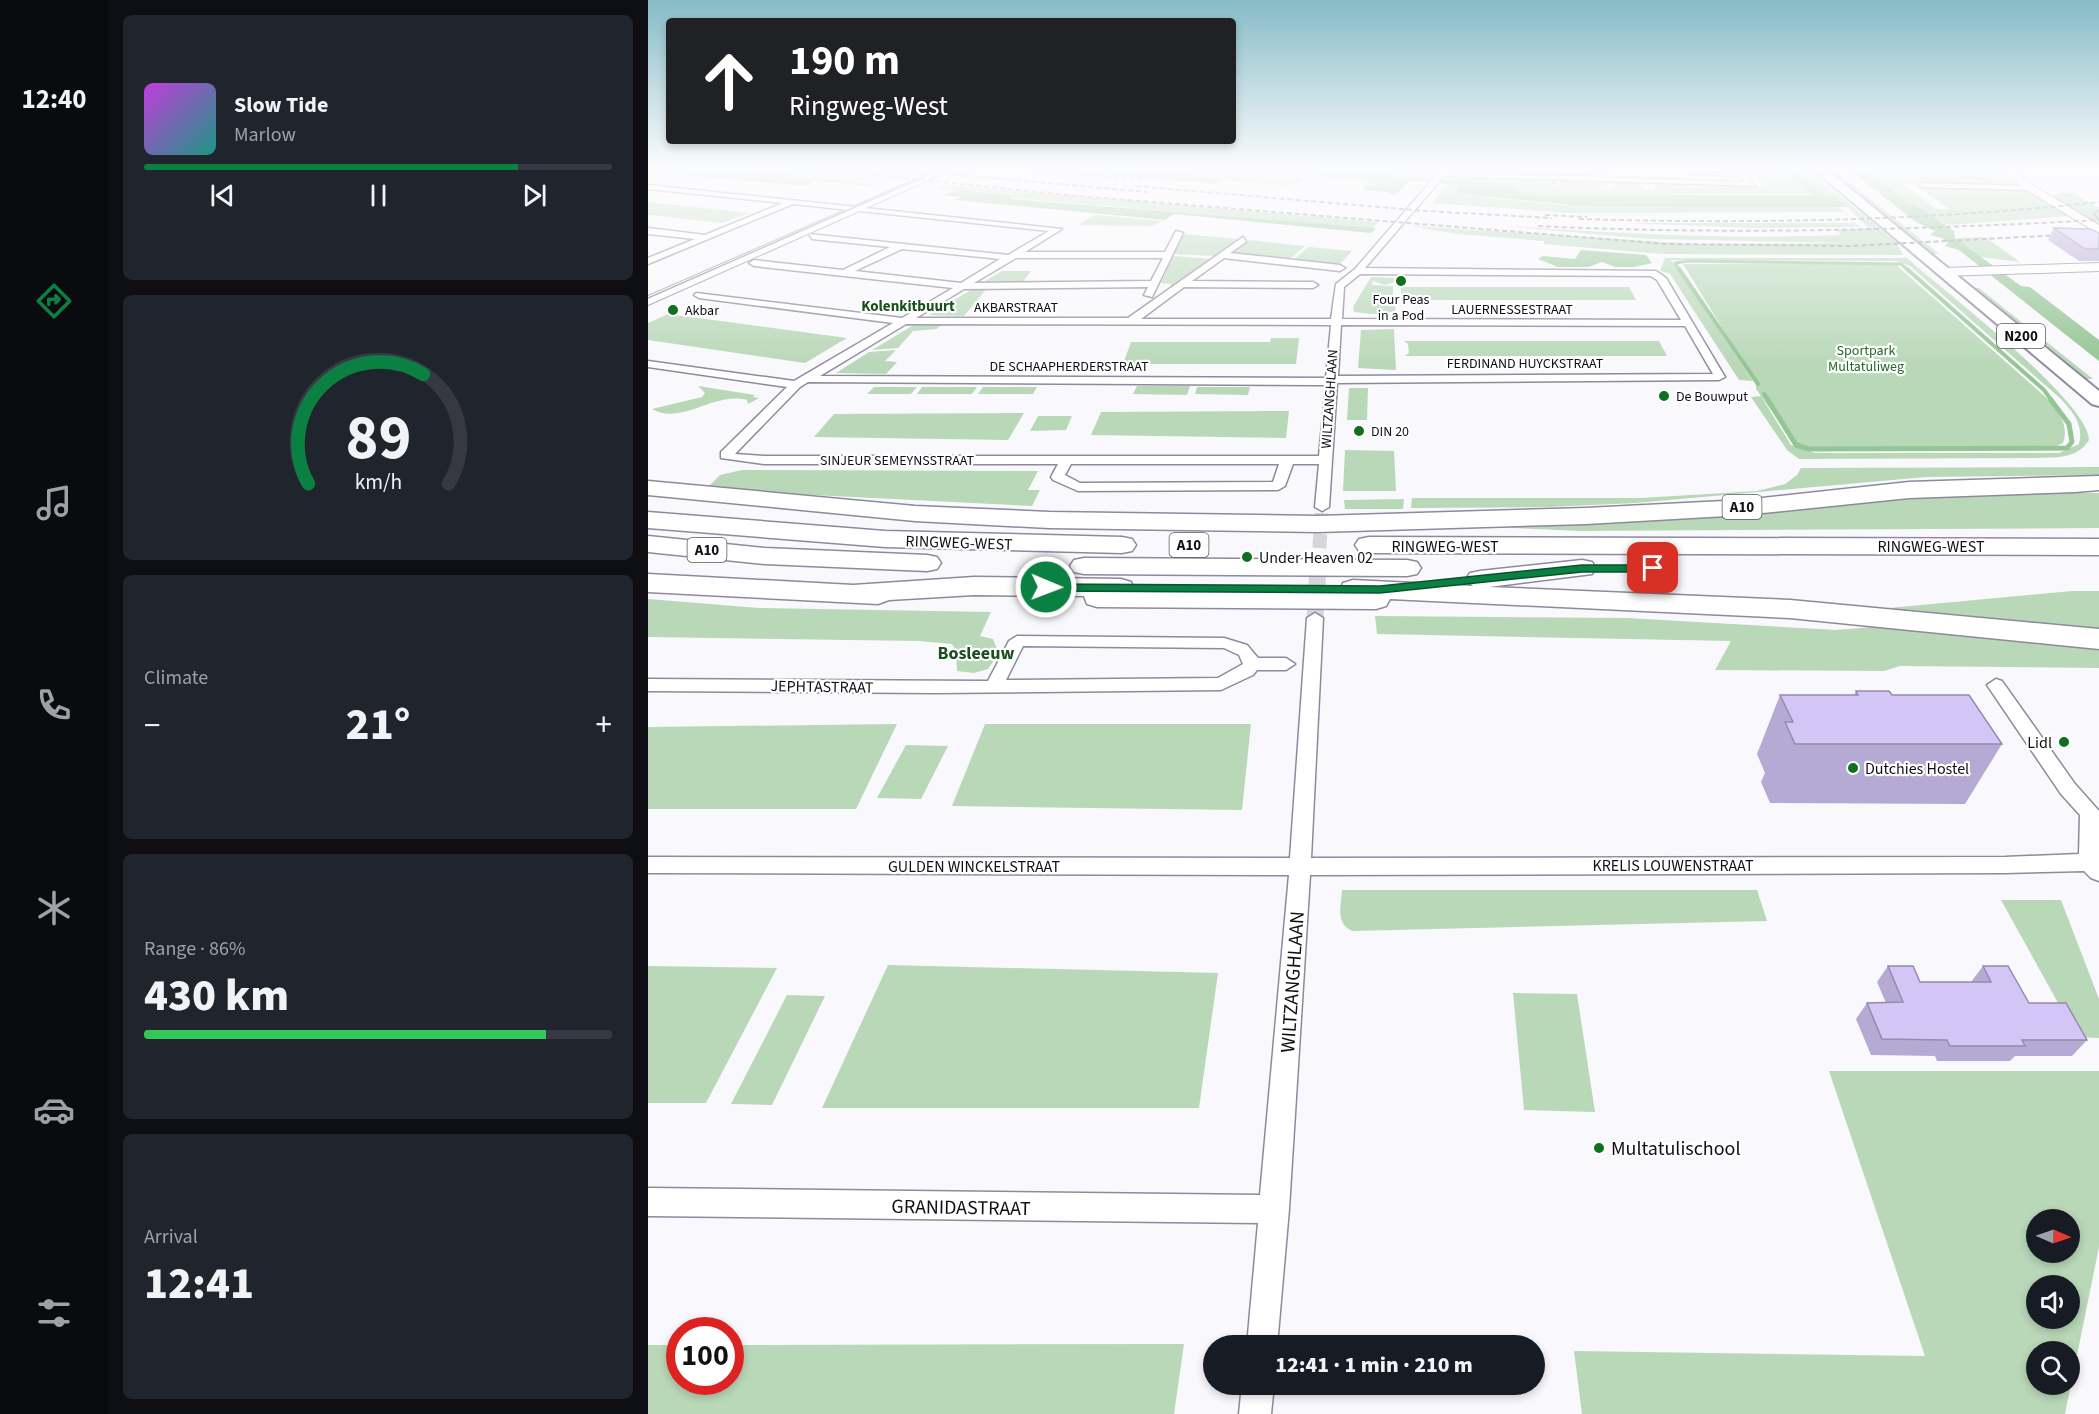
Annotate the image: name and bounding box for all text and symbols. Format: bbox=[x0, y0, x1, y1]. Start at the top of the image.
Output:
text: 190 m bbox=[789, 31, 900, 91]
icon: ahead bbox=[690, 42, 768, 120]
text: 12:40 bbox=[21, 80, 87, 119]
text: Ringweg-West bbox=[789, 87, 948, 126]
text: Slow Tide bbox=[234, 89, 328, 121]
text: Marlow bbox=[234, 121, 296, 149]
icon: previous bbox=[206, 179, 239, 212]
icon: pause bbox=[362, 179, 395, 212]
icon: next bbox=[518, 179, 551, 212]
marker: Four Peas in a Pod bbox=[1394, 274, 1408, 288]
icon: directions bbox=[33, 280, 75, 322]
place label: Four Peas in a Pod bbox=[1373, 290, 1430, 326]
district label: Kolenkitbuurt bbox=[861, 296, 955, 317]
street label: AKBARSTRAAT bbox=[974, 298, 1058, 318]
street label: LAUERNESSESTRAAT bbox=[1451, 300, 1573, 320]
place label: Akbar bbox=[685, 301, 719, 321]
marker: Akbar bbox=[666, 303, 680, 317]
road number: N200 bbox=[1997, 324, 2045, 348]
park label: Sportpark Multatuliweg bbox=[1828, 341, 1904, 377]
street label: WILTZANGHLAAN bbox=[1317, 349, 1343, 449]
street label: FERDINAND HUYCKSTRAAT bbox=[1447, 354, 1604, 374]
street label: DE SCHAAPHERDERSTRAAT bbox=[989, 357, 1149, 377]
place label: De Bouwput bbox=[1676, 387, 1748, 407]
marker: De Bouwput bbox=[1657, 389, 1671, 403]
text: 89 bbox=[345, 394, 411, 483]
place label: DIN 20 bbox=[1371, 422, 1409, 442]
marker: DIN 20 bbox=[1352, 424, 1366, 438]
street label: SINJEUR SEMEYNSSTRAAT bbox=[820, 451, 974, 471]
text: km/h bbox=[354, 468, 402, 499]
icon: music bbox=[33, 482, 75, 524]
road number: A10 bbox=[1722, 495, 1762, 519]
street label: RINGWEG-WEST bbox=[905, 530, 1013, 556]
road number: A10 bbox=[1170, 533, 1208, 557]
street label: RINGWEG-WEST bbox=[1392, 536, 1499, 558]
street label: RINGWEG-WEST bbox=[1878, 536, 1985, 558]
road number: A10 bbox=[688, 538, 726, 562]
pin bbox=[1627, 542, 1678, 593]
place label: Under Heaven 02 bbox=[1259, 547, 1373, 569]
marker: Under Heaven 02 bbox=[1240, 550, 1254, 564]
icon: arrive bbox=[1636, 551, 1669, 584]
position arrow bbox=[1014, 555, 1078, 619]
district label: Bosleeuw bbox=[938, 641, 1014, 666]
text: Climate bbox=[144, 664, 208, 692]
street label: JEPHTASTRAAT bbox=[770, 675, 874, 699]
icon: phone bbox=[33, 684, 75, 726]
text: 21° bbox=[346, 693, 410, 757]
text: − bbox=[144, 702, 160, 749]
text: + bbox=[596, 702, 612, 749]
place label: Lidl bbox=[2027, 732, 2052, 754]
marker: Lidl bbox=[2057, 735, 2071, 749]
place label: Dutchies Hostel bbox=[1865, 758, 1969, 780]
marker: Dutchies Hostel bbox=[1846, 761, 1860, 775]
street label: KRELIS LOUWENSTRAAT bbox=[1592, 855, 1754, 877]
street label: GULDEN WINCKELSTRAAT bbox=[888, 856, 1060, 878]
icon: climate bbox=[33, 887, 75, 929]
street label: WILTZANGHLAAN bbox=[1274, 910, 1312, 1054]
text: Range · 86% bbox=[144, 935, 245, 963]
text: 430 km bbox=[144, 964, 289, 1028]
icon: car bbox=[33, 1089, 75, 1131]
place label: Multatulischool bbox=[1611, 1135, 1740, 1163]
marker: Multatulischool bbox=[1592, 1141, 1606, 1155]
street label: GRANIDASTRAAT bbox=[891, 1193, 1031, 1223]
north arrow bbox=[2026, 1209, 2080, 1263]
map controls bbox=[2026, 1209, 2080, 1395]
text: Arrival bbox=[144, 1223, 198, 1251]
text: 12:41 bbox=[144, 1252, 254, 1316]
button: sound bbox=[2026, 1275, 2080, 1329]
icon: filters bbox=[33, 1292, 75, 1334]
speed limit sign: 100 bbox=[666, 1317, 744, 1395]
button: search bbox=[2026, 1341, 2080, 1395]
text: 12:41 · 1 min · 210 m bbox=[1275, 1349, 1473, 1381]

